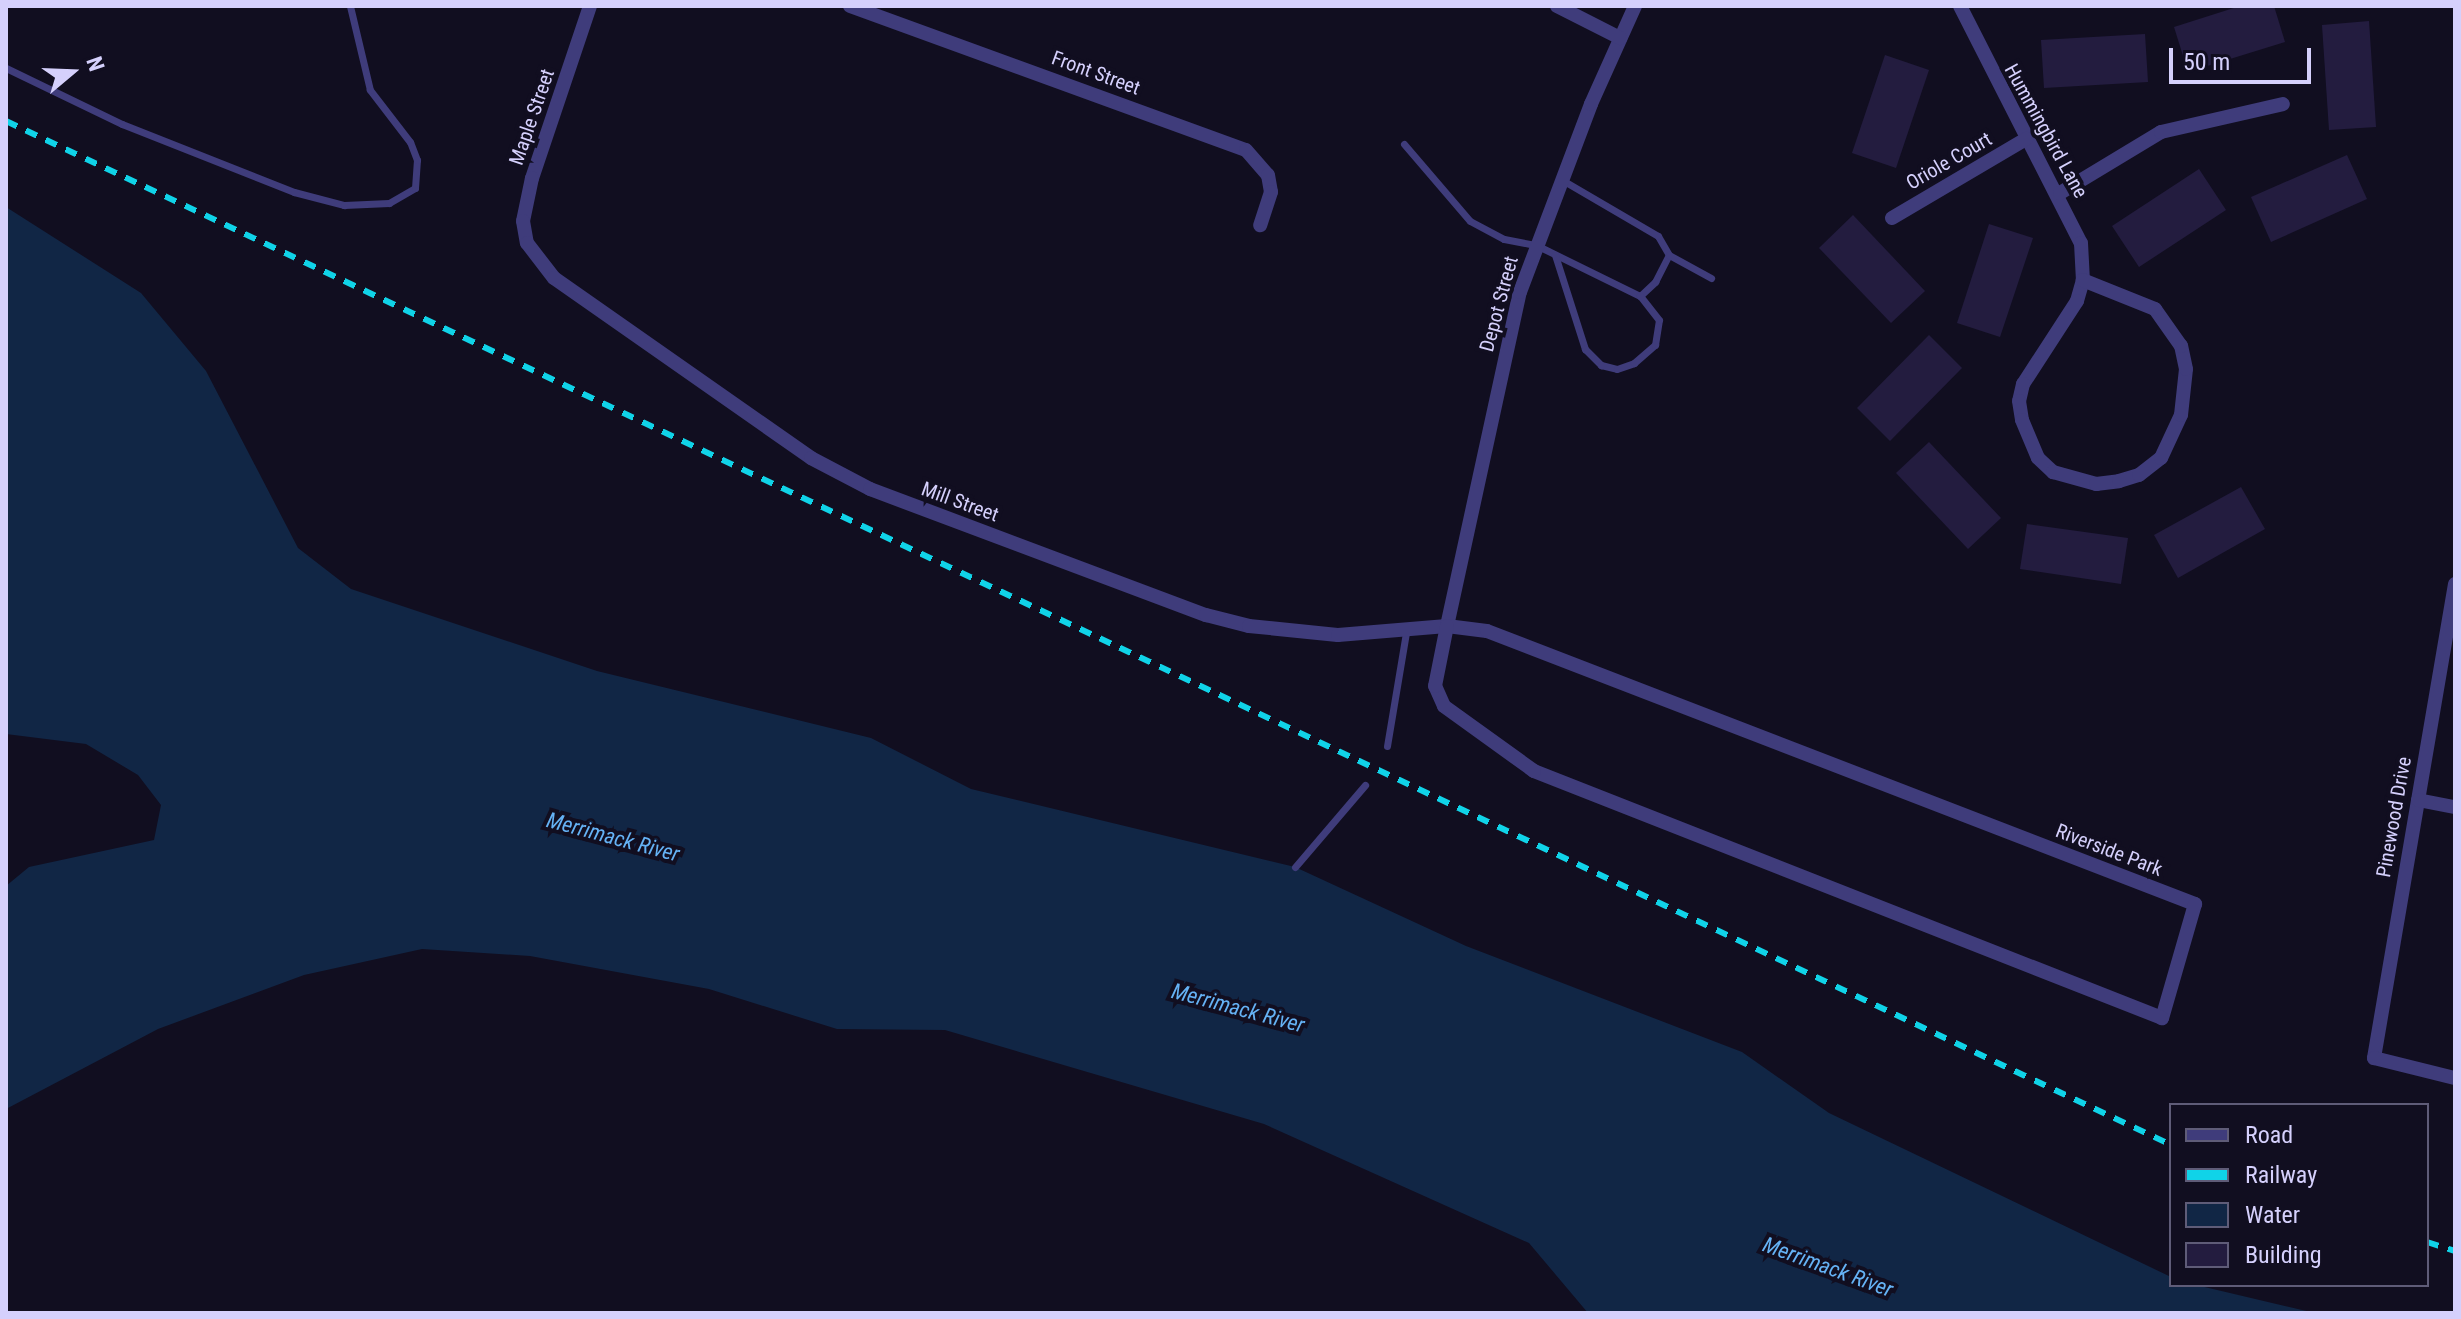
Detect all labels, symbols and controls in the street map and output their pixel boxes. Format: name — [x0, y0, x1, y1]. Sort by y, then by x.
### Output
north arrow — [32, 32, 112, 112]
scale bar — [2173, 32, 2315, 82]
street label: Front Street — [1048, 46, 1144, 100]
text: 50 m — [2183, 48, 2230, 76]
text: N — [81, 54, 109, 74]
street label: Hummingbird Lane — [1999, 60, 2093, 202]
street label: Maple Street — [504, 66, 560, 168]
street label: Oriole Court — [1902, 127, 1996, 195]
street label: Depot Street — [1475, 254, 1523, 354]
street label: Mill Street — [918, 477, 1002, 527]
street label: Pinewood Drive — [2372, 755, 2416, 879]
water label: Merrimack River — [544, 807, 682, 867]
street label: Riverside Park — [2052, 819, 2166, 881]
water label: Merrimack River — [1169, 978, 1307, 1038]
legend — [2169, 1103, 2429, 1287]
text: Road — [2245, 1121, 2293, 1149]
text: Railway — [2245, 1161, 2317, 1189]
text: Water — [2245, 1201, 2300, 1229]
water label: Merrimack River — [1759, 1231, 1897, 1303]
text: Building — [2245, 1241, 2322, 1269]

